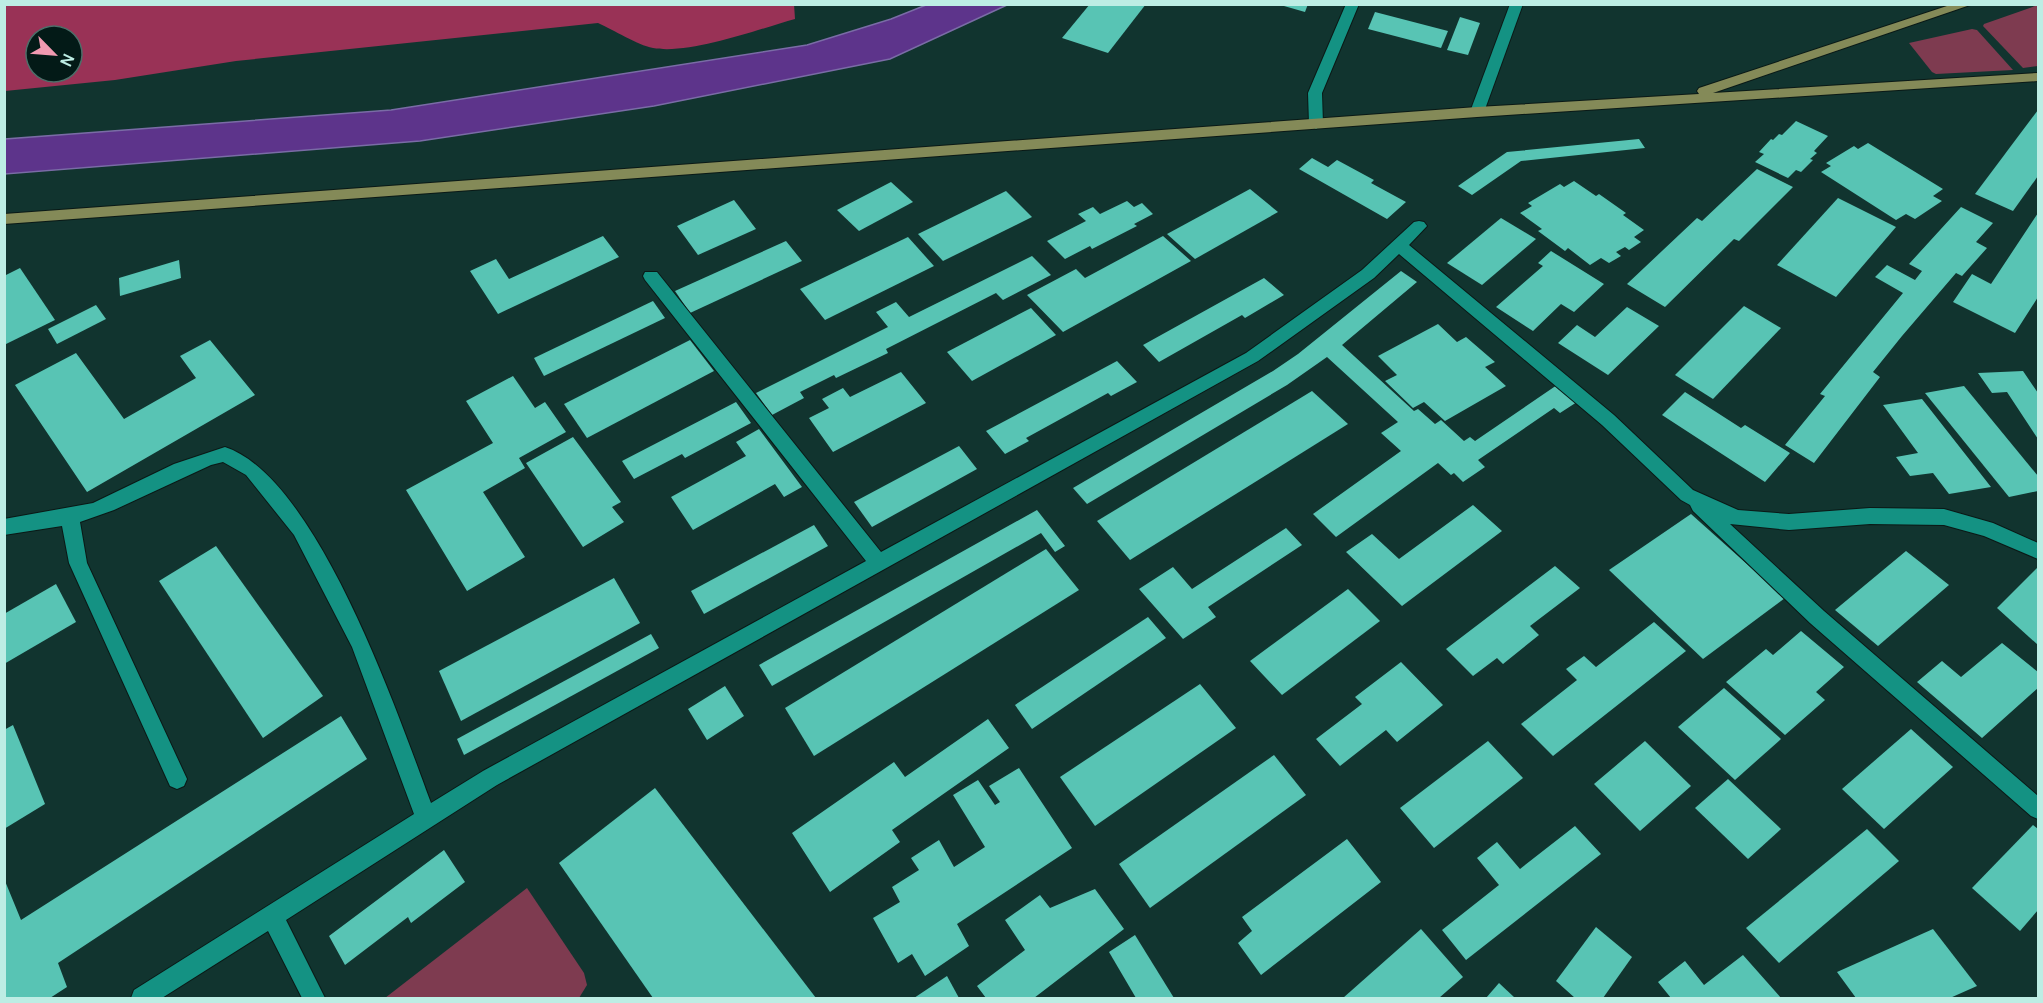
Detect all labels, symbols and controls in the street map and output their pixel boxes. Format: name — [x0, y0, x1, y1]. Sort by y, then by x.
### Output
north arrow — [24, 24, 84, 84]
text: N — [55, 50, 80, 70]

